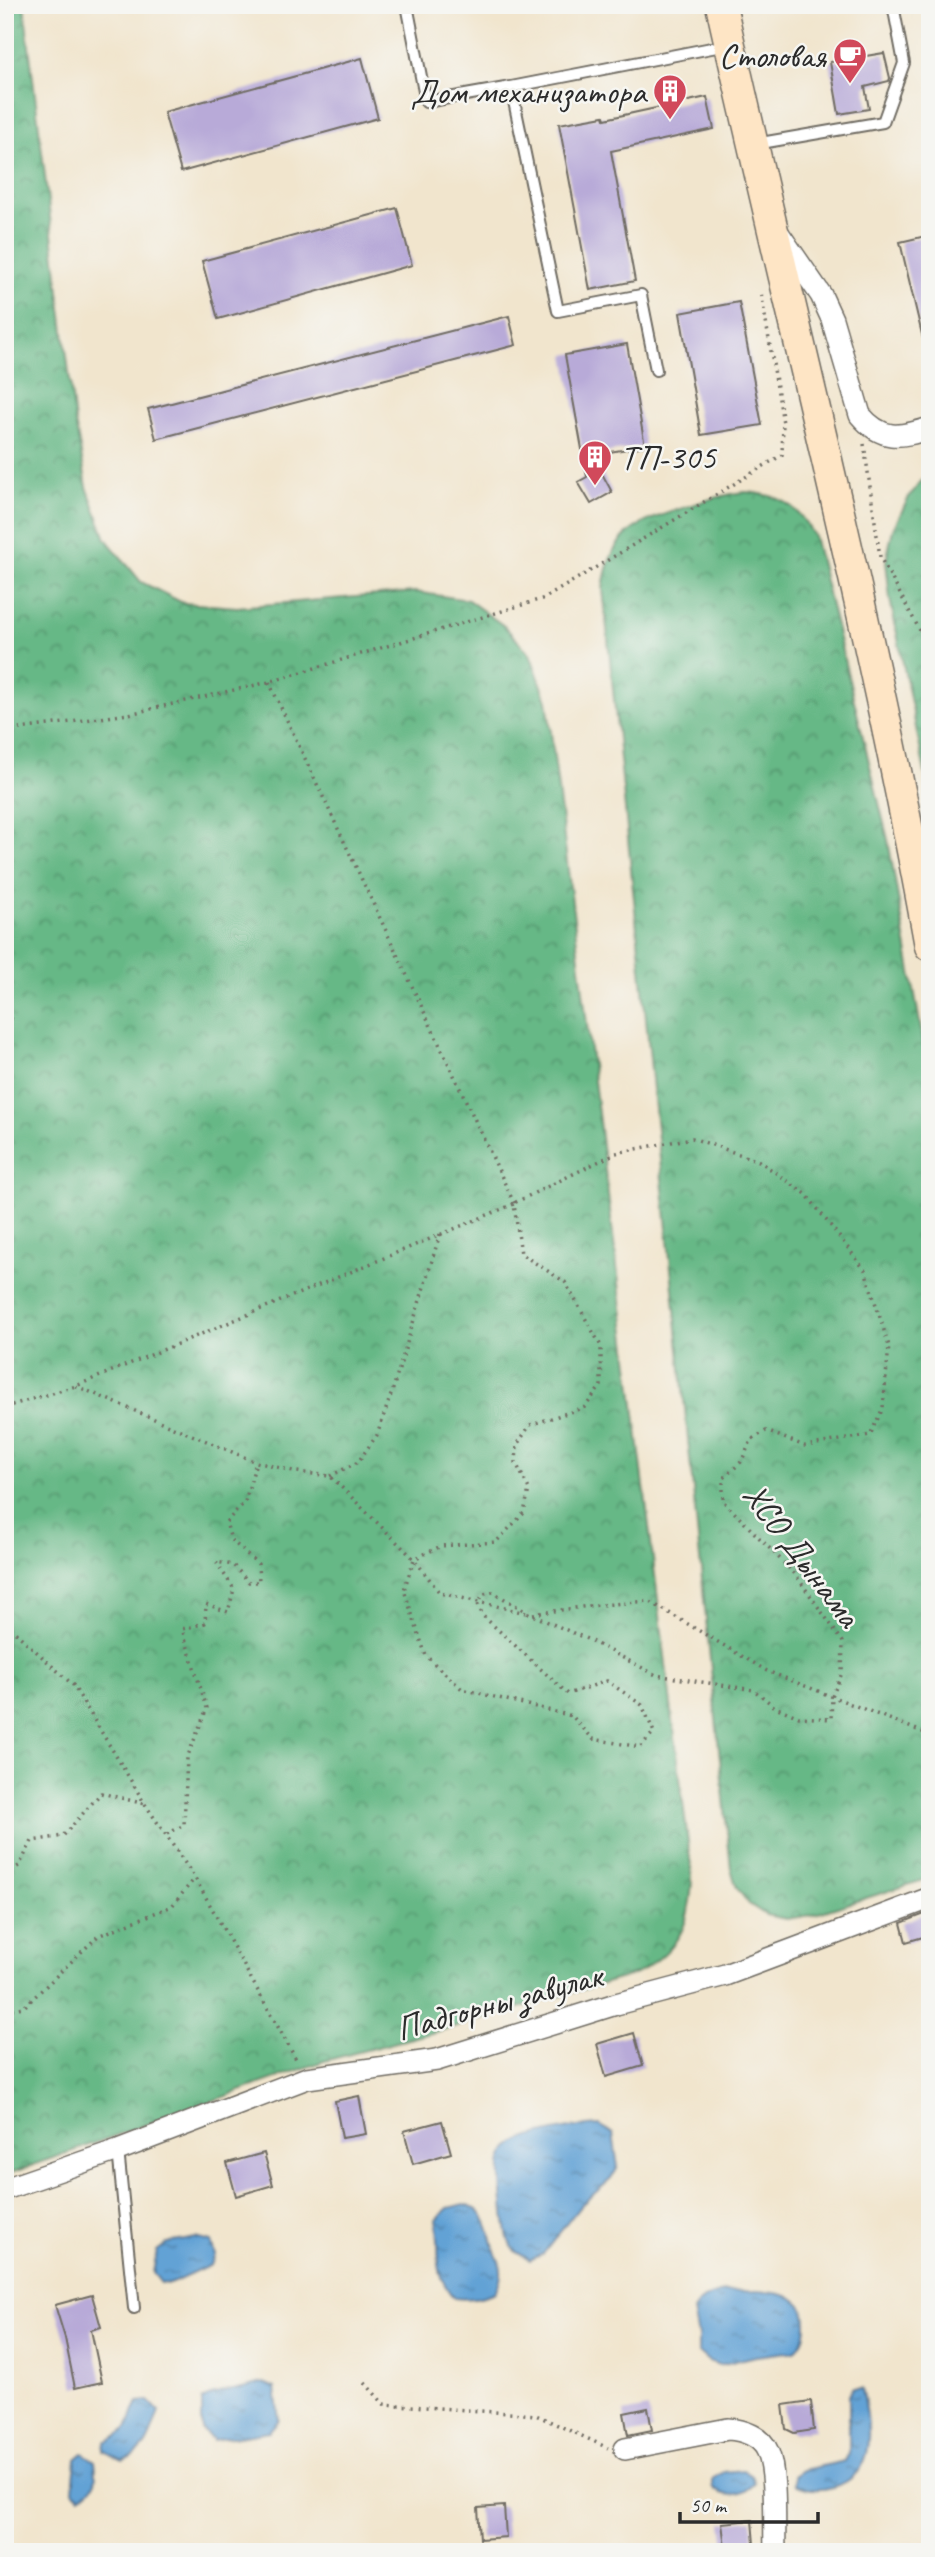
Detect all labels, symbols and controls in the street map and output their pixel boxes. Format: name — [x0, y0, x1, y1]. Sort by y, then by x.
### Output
place label: Столовая — [719, 33, 827, 78]
cafe icon: Столовая — [831, 36, 869, 85]
place label: Дом механизатора — [411, 69, 649, 114]
building icon: Дом механизатора — [651, 72, 689, 121]
place label: ТП-305 — [620, 435, 718, 480]
building icon: ТП-305 — [576, 438, 614, 487]
street label: XCO Дынама — [733, 1474, 872, 1638]
street label: Падгорны завулак — [391, 1952, 610, 2051]
scale bar — [680, 2480, 818, 2524]
text: 50 m — [690, 2492, 728, 2518]

